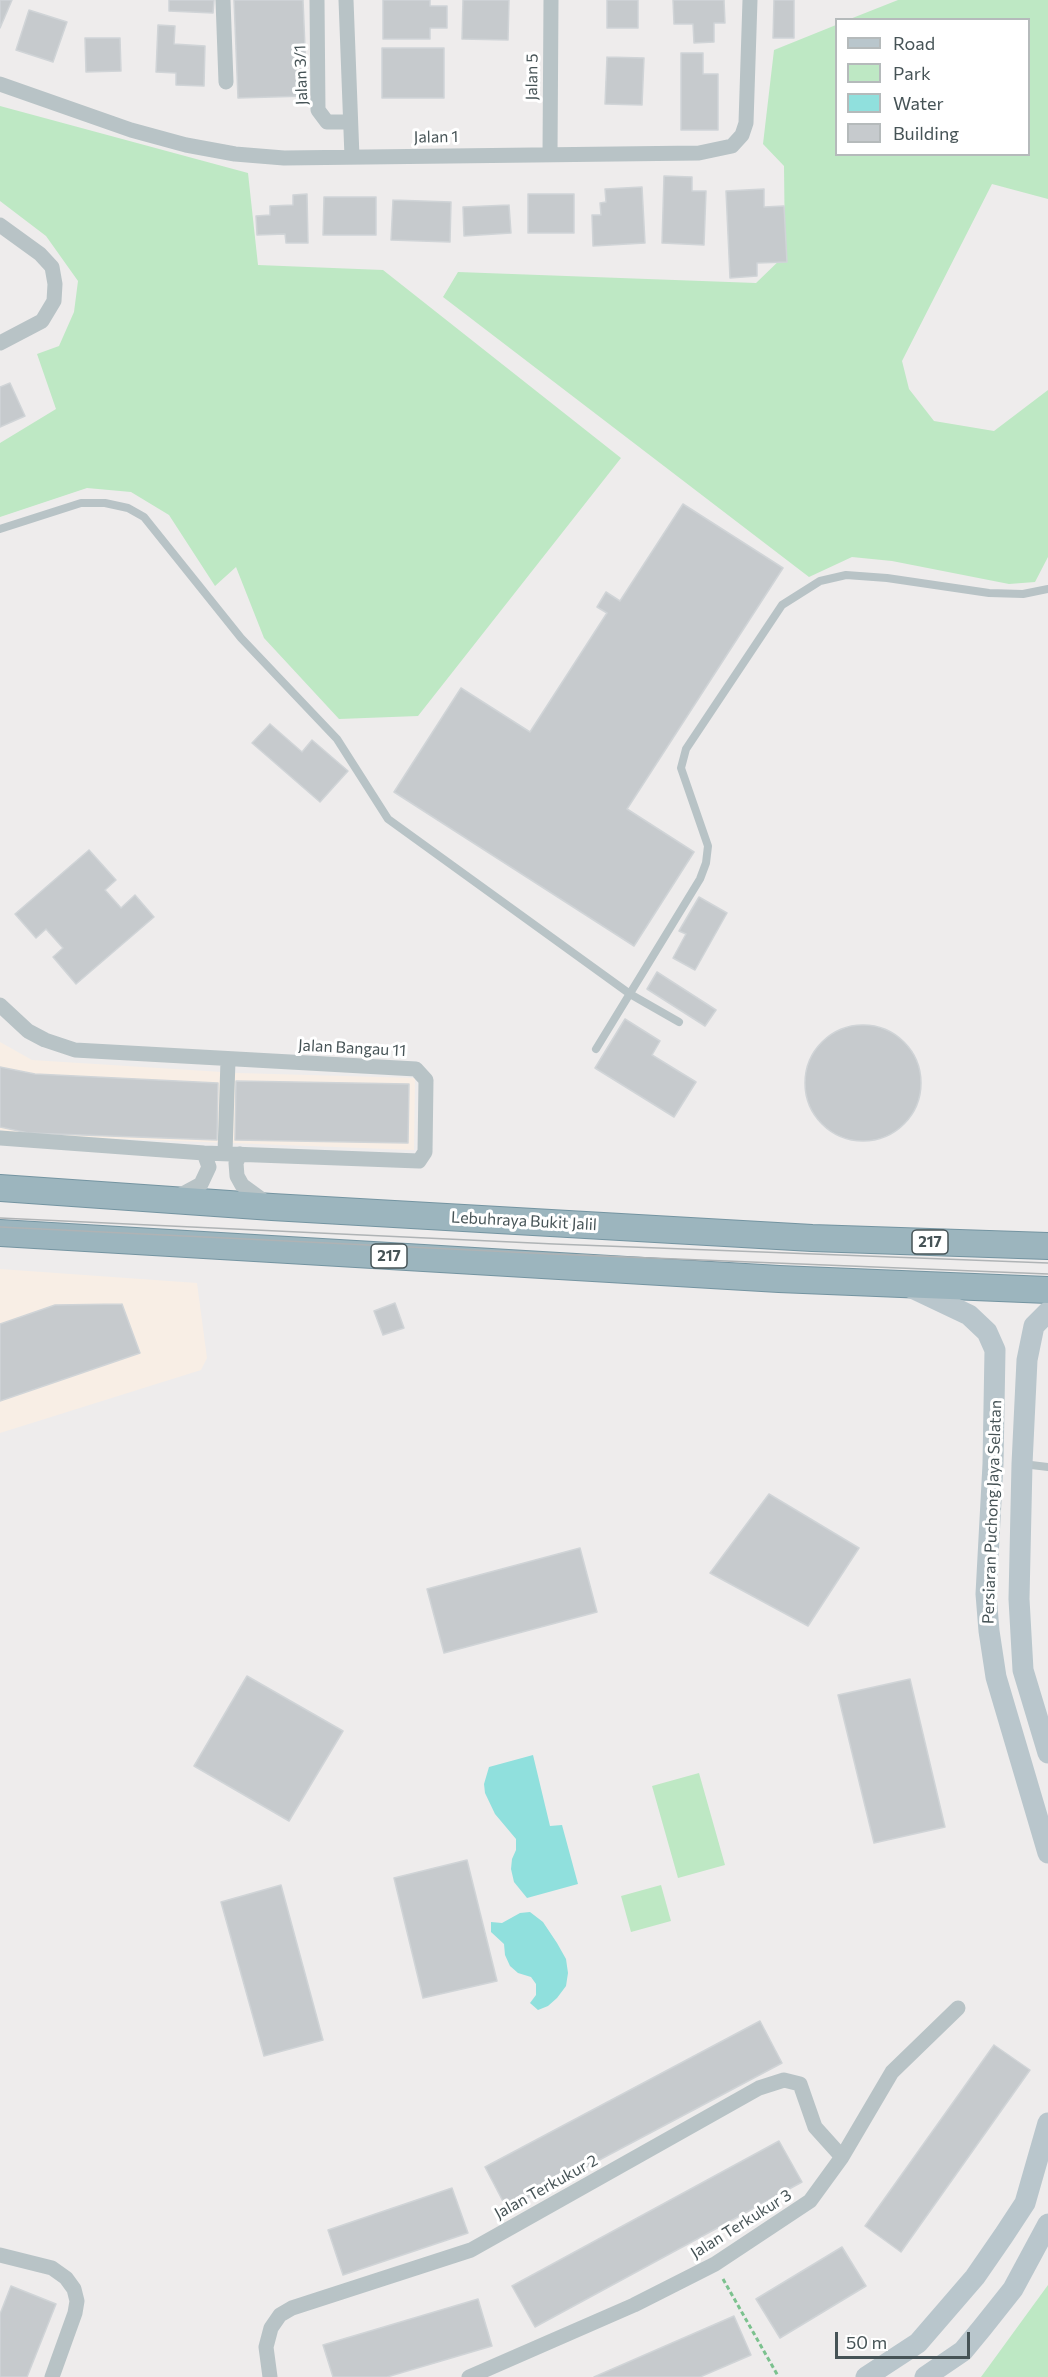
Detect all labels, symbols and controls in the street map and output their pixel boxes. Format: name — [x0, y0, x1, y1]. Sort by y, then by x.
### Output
legend — [835, 18, 1030, 156]
text: Road — [893, 32, 935, 54]
street label: Jalan 3/1 — [290, 44, 312, 106]
street label: Jalan 5 — [522, 53, 542, 101]
text: Park — [893, 62, 931, 84]
text: Water — [893, 92, 944, 114]
text: Building — [893, 122, 959, 144]
street label: Jalan 1 — [414, 127, 458, 147]
street label: Jalan Bangau 11 — [297, 1036, 407, 1060]
street label: Lebuhraya Bukit Jalil — [451, 1208, 597, 1234]
road number: 217 — [912, 1230, 948, 1254]
road number: 217 — [371, 1244, 407, 1268]
street label: Persiaran Puchong Jaya Selatan — [978, 1400, 1006, 1624]
street label: Jalan Terkukur 2 — [491, 2151, 601, 2223]
street label: Jalan Terkukur 3 — [687, 2185, 795, 2263]
scale bar — [838, 2320, 973, 2358]
text: 50 m — [846, 2331, 887, 2353]

